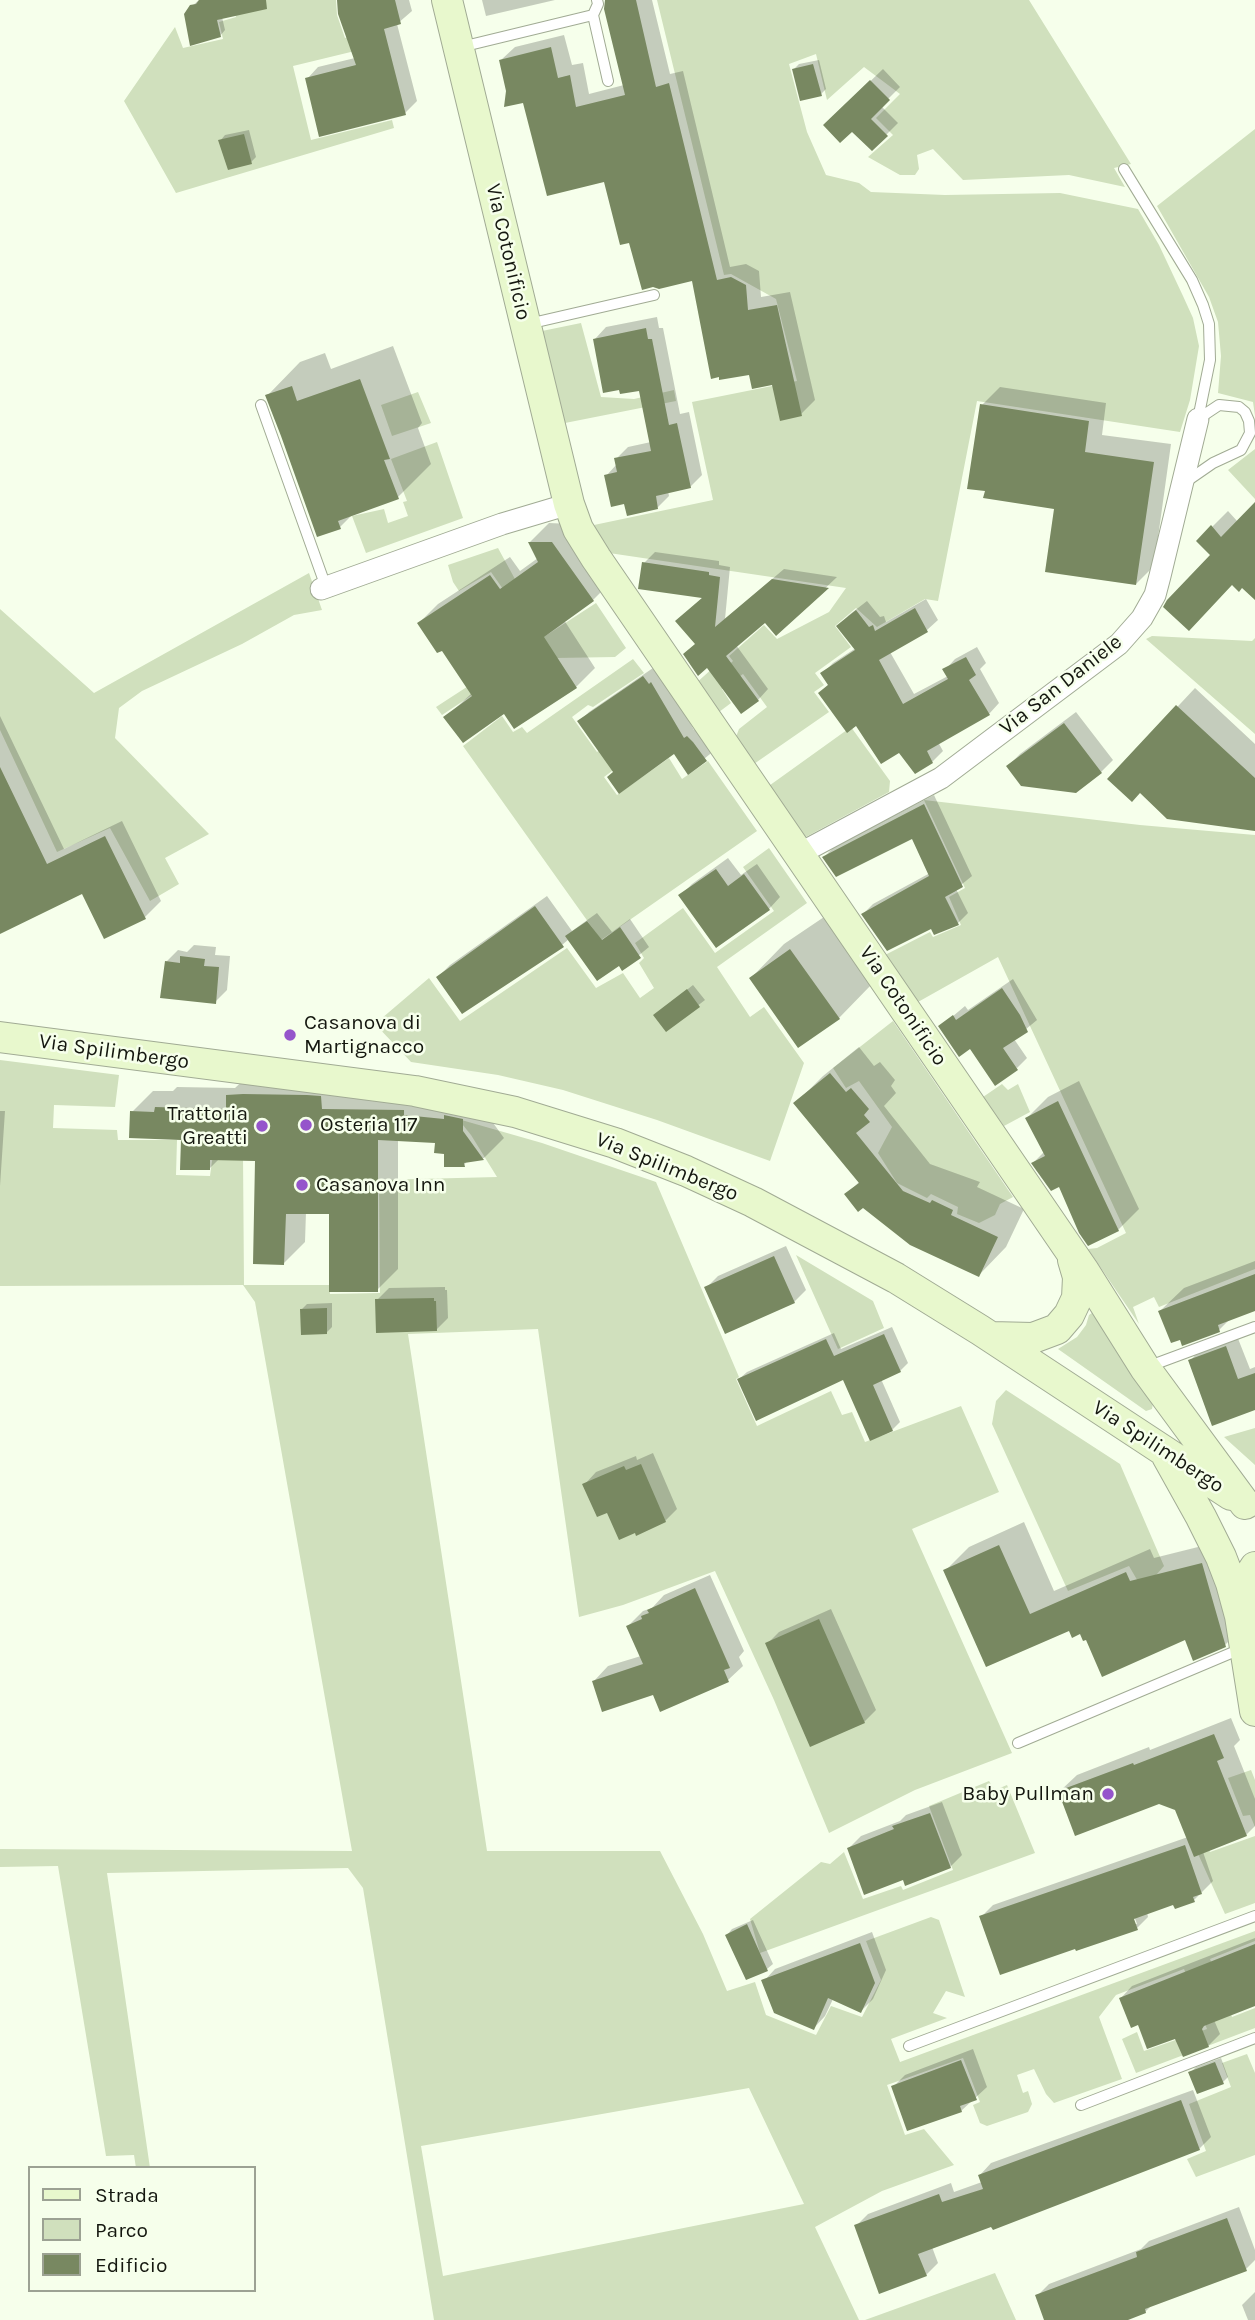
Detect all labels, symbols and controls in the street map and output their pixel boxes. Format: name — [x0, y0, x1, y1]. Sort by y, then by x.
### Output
street label: Via Cotonificio — [480, 181, 536, 323]
street label: Via San Daniele — [995, 629, 1127, 741]
street label: Via Cotonificio — [854, 941, 952, 1071]
place label: Casanova di Martignacco — [304, 1010, 424, 1060]
marker: Casanova di Martignacco — [282, 1027, 298, 1043]
street label: Via Spilimbergo — [37, 1029, 191, 1075]
place label: Trattoria Greatti — [167, 1101, 248, 1151]
place label: Osteria 117 — [320, 1112, 417, 1138]
marker: Osteria 117 — [298, 1117, 314, 1133]
marker: Trattoria Greatti — [254, 1118, 270, 1134]
street label: Via Spilimbergo — [592, 1127, 742, 1207]
place label: Casanova Inn — [316, 1172, 446, 1198]
marker: Casanova Inn — [294, 1177, 310, 1193]
street label: Via Spilimbergo — [1088, 1395, 1228, 1499]
place label: Baby Pullman — [962, 1781, 1094, 1807]
marker: Baby Pullman — [1100, 1786, 1116, 1802]
legend — [28, 2166, 256, 2292]
text: Strada — [95, 2183, 159, 2207]
text: Parco — [95, 2218, 148, 2242]
text: Edificio — [95, 2253, 168, 2277]

